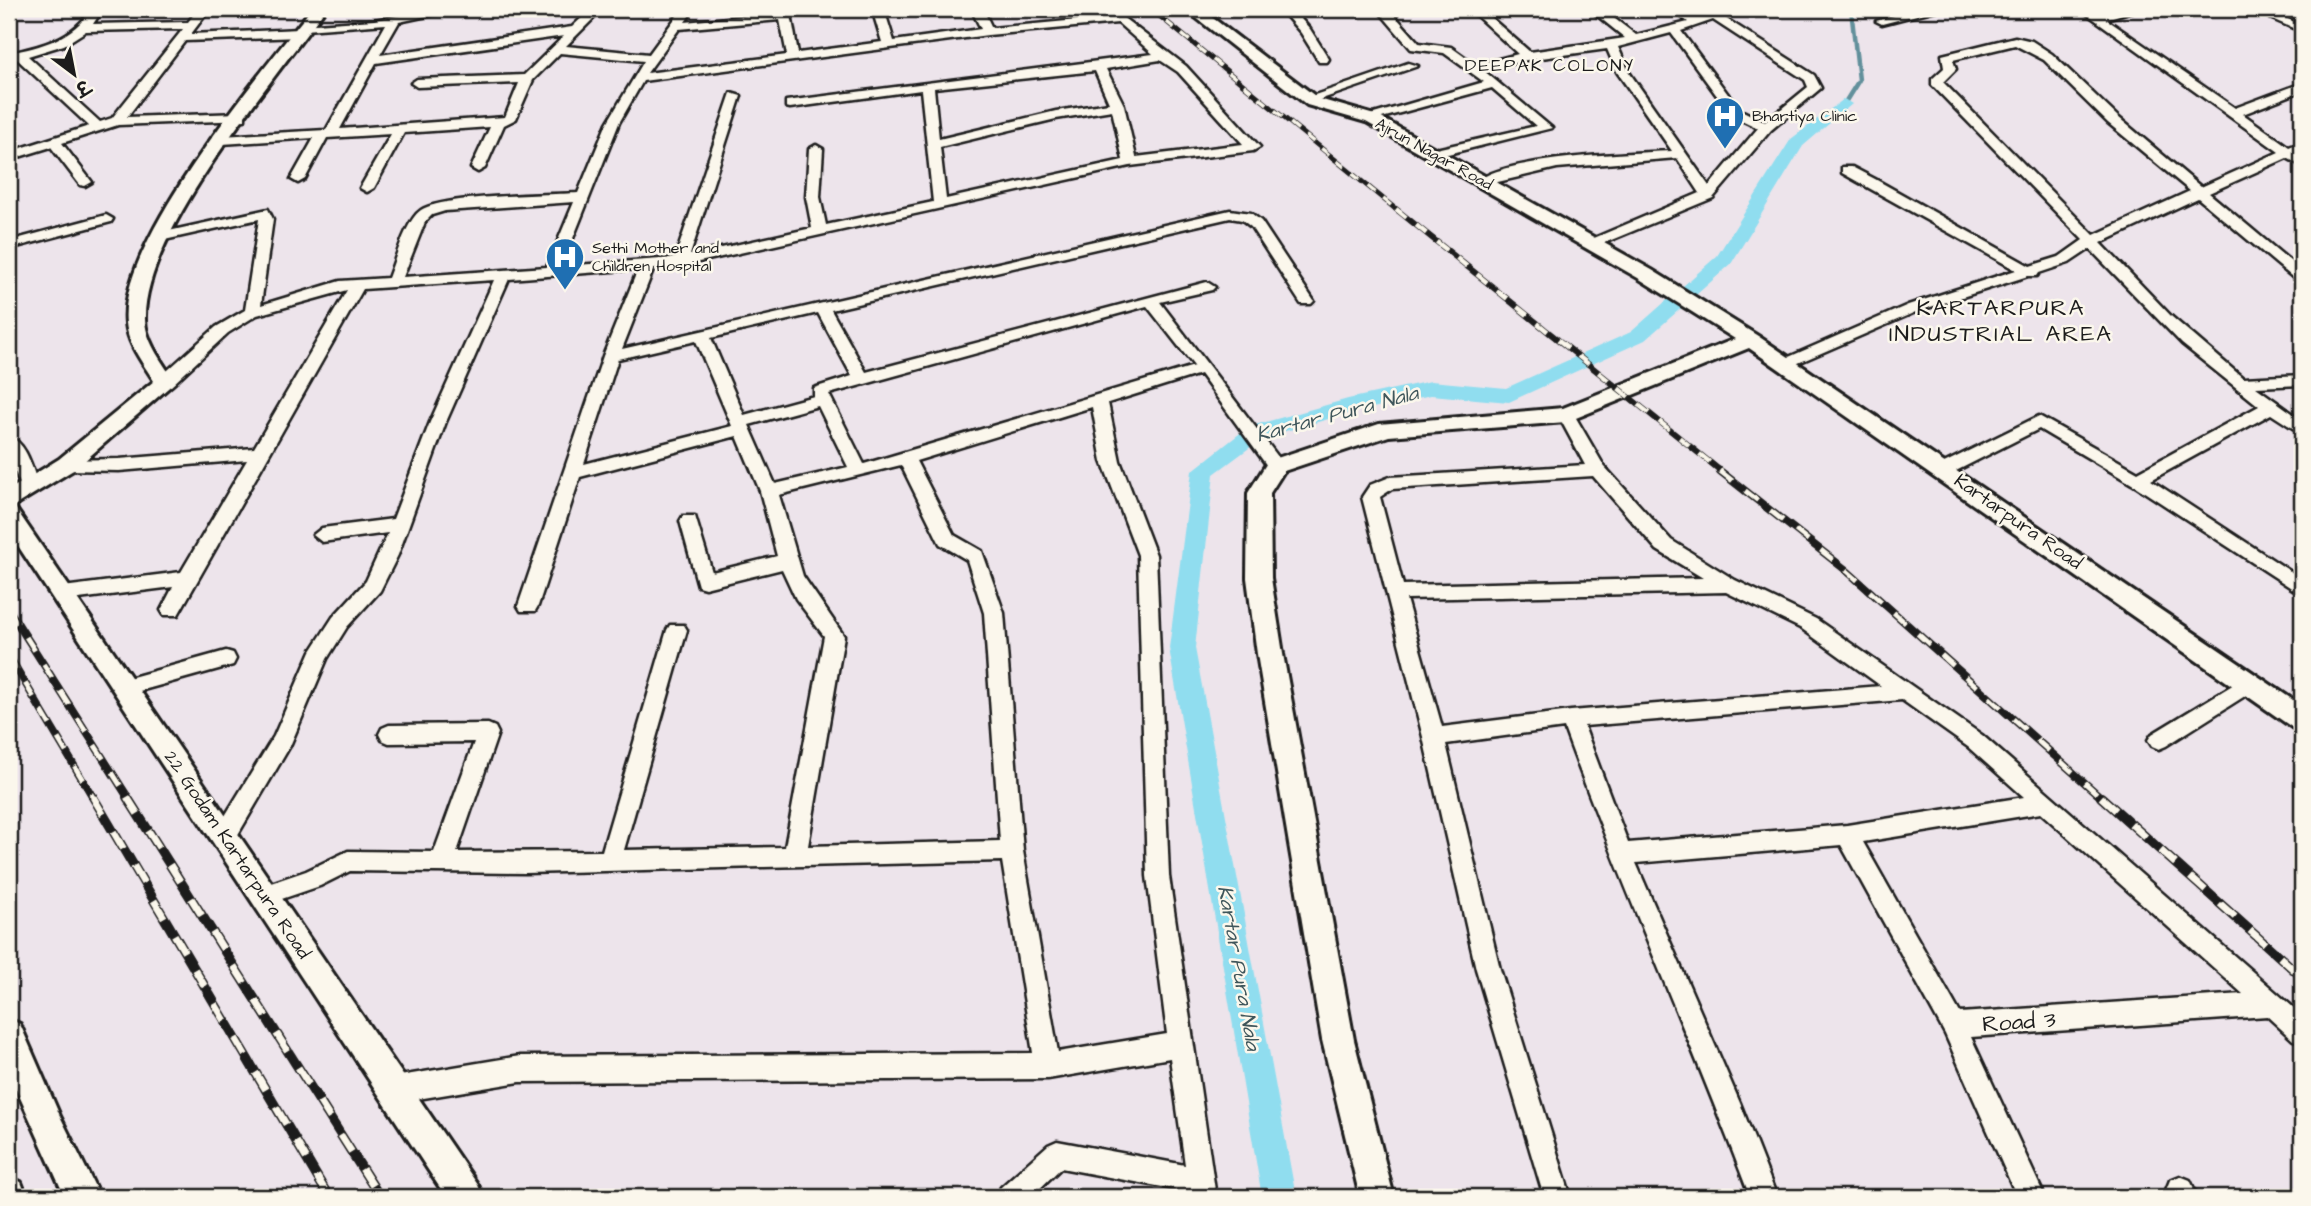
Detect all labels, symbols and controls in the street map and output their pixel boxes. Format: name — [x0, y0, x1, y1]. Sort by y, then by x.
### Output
north arrow — [38, 38, 108, 108]
district label: DEEPAK COLONY — [1465, 53, 1635, 78]
text: उ — [68, 71, 96, 103]
hospital icon: Bhartiya Clinic — [1704, 95, 1746, 150]
place label: Bhartiya Clinic — [1752, 105, 1857, 128]
street label: Ajrun Nagar Road — [1371, 113, 1497, 196]
hospital icon: Sethi Mother and Children Hospital — [544, 236, 586, 291]
place label: Sethi Mother and Children Hospital — [592, 237, 719, 277]
district label: KARTARPURA INDUSTRIAL AREA — [1889, 292, 2113, 350]
water label: Kartar Pura Nala — [1253, 378, 1423, 450]
street label: Kartarpura Road — [1948, 468, 2088, 577]
street label: 22 Godam Kartarpura Road — [157, 745, 317, 965]
water label: Kartar Pura Nala — [1210, 883, 1268, 1054]
street label: Road 3 — [1981, 1003, 2057, 1041]

